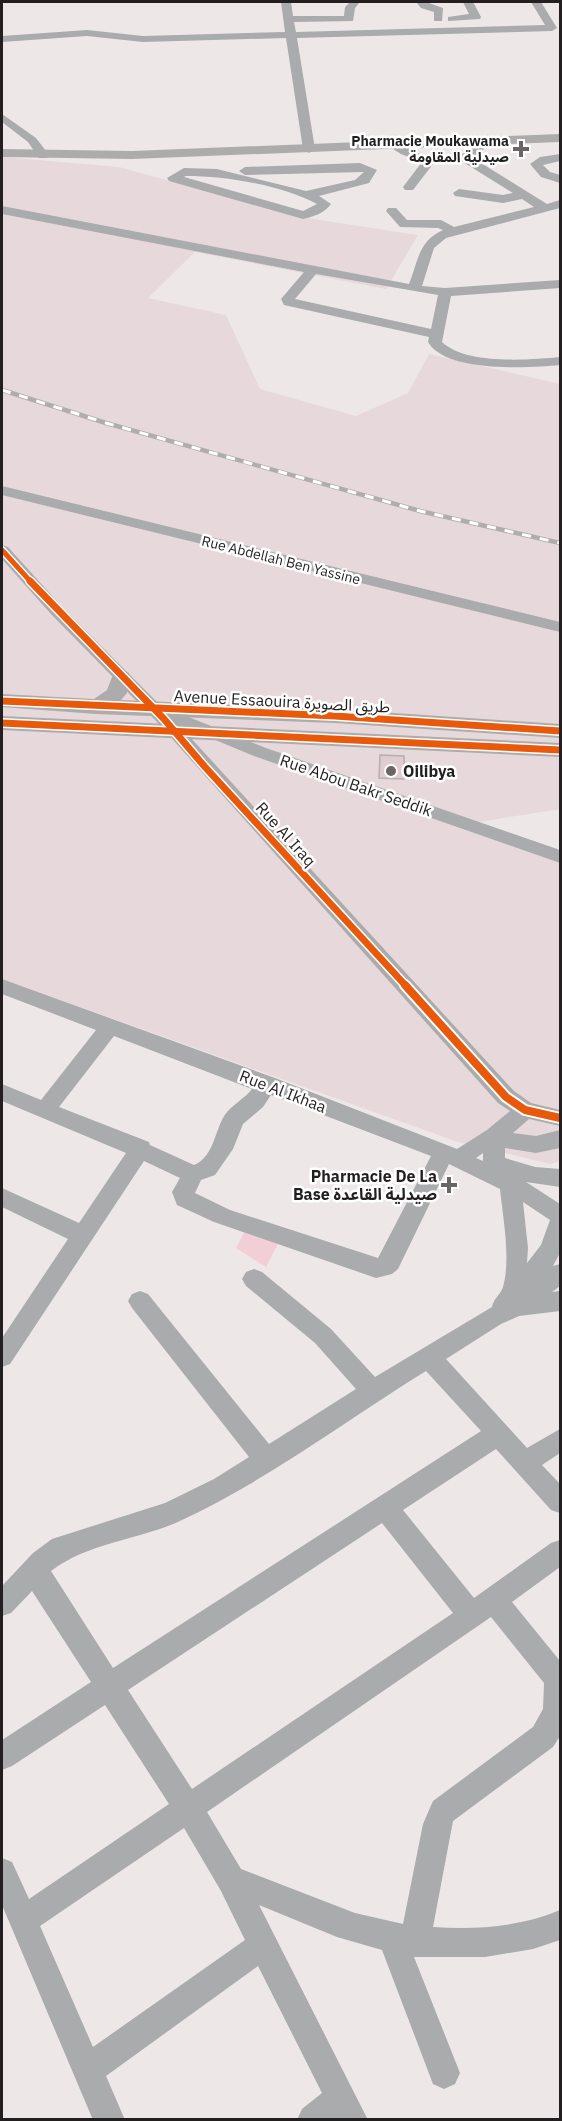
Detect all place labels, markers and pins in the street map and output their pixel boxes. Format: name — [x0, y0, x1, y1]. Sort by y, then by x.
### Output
place label: Pharmacie Moukawama صيدلية المقاومة — [351, 132, 509, 166]
marker: Pharmacie Moukawama صيدلية المقاومة — [514, 142, 528, 156]
place label: Oilibya — [403, 761, 455, 781]
marker: Oilibya — [384, 764, 398, 778]
place label: Pharmacie De La Base صيدلية القاعدة — [293, 1166, 437, 1204]
marker: Pharmacie De La Base صيدلية القاعدة — [442, 1178, 456, 1192]

